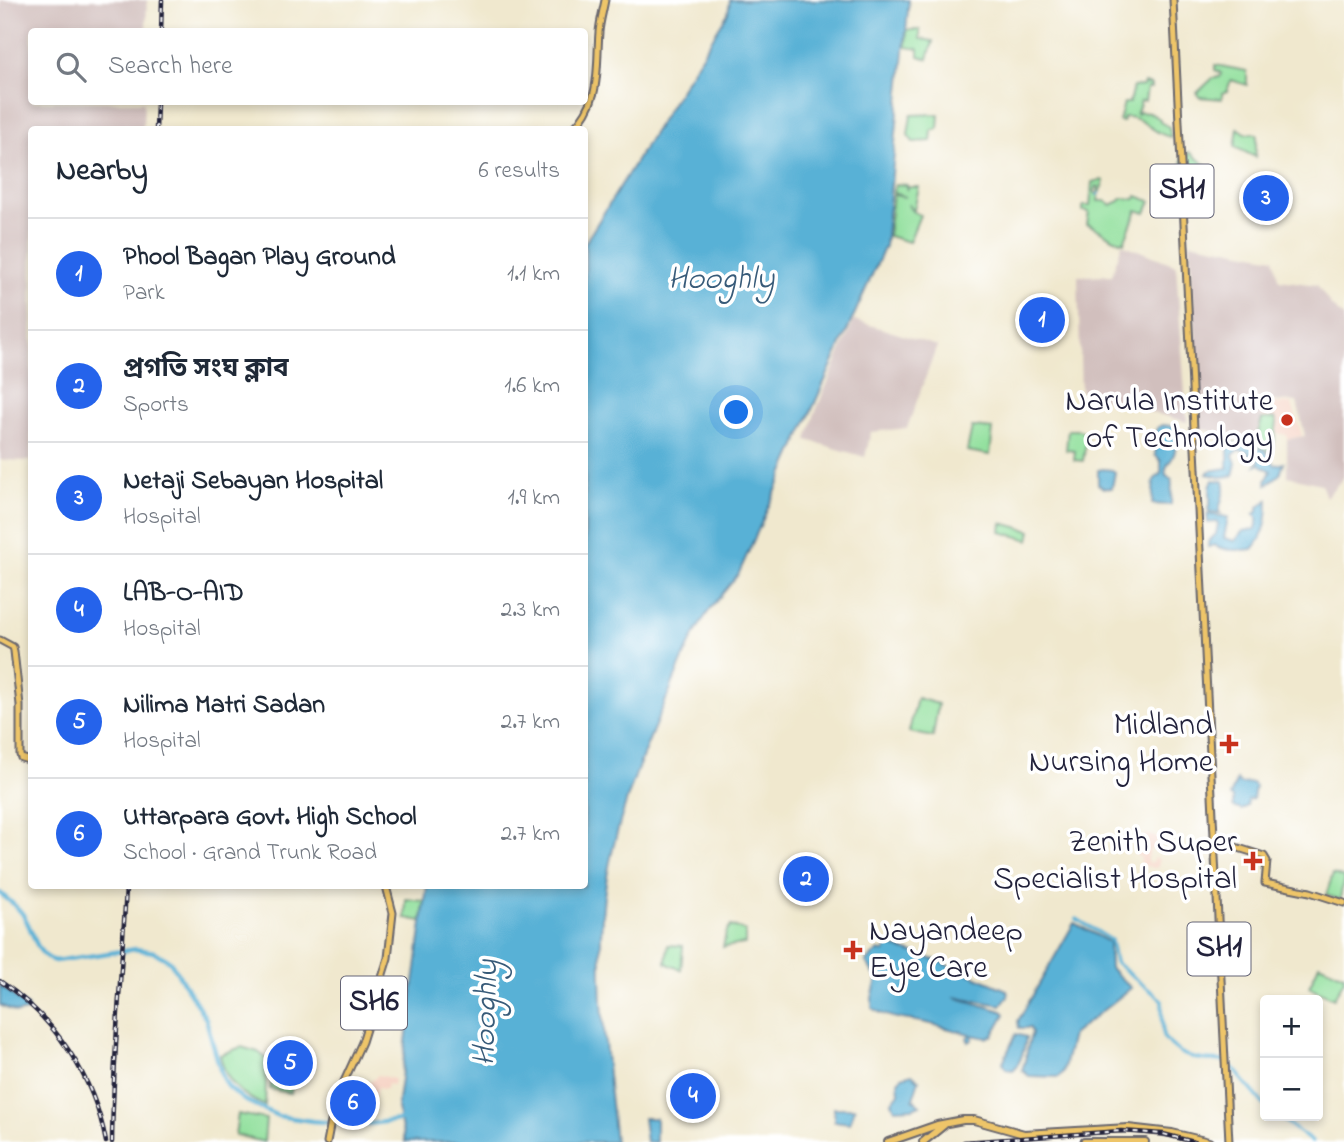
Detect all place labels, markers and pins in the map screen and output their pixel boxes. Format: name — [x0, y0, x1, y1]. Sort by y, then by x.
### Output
pin: 3 — [1243, 172, 1289, 224]
pin: 1 — [1019, 294, 1065, 346]
place label: Narula Institute of Technology — [1065, 379, 1274, 463]
marker: Narula Institute of Technology — [1279, 412, 1295, 428]
place label: Midland Nursing Home — [1029, 703, 1214, 787]
marker: Midland Nursing Home — [1219, 734, 1239, 754]
place label: Zenith Super Specialist Hospital — [993, 820, 1237, 904]
marker: Zenith Super Specialist Hospital — [1243, 851, 1263, 871]
pin: 2 — [783, 853, 829, 905]
place label: Nayandeep Eye Care — [869, 909, 1023, 993]
marker: Nayandeep Eye Care — [843, 940, 863, 960]
pin: 5 — [267, 1037, 313, 1089]
pin: 4 — [670, 1070, 716, 1122]
pin: 6 — [330, 1077, 376, 1129]

